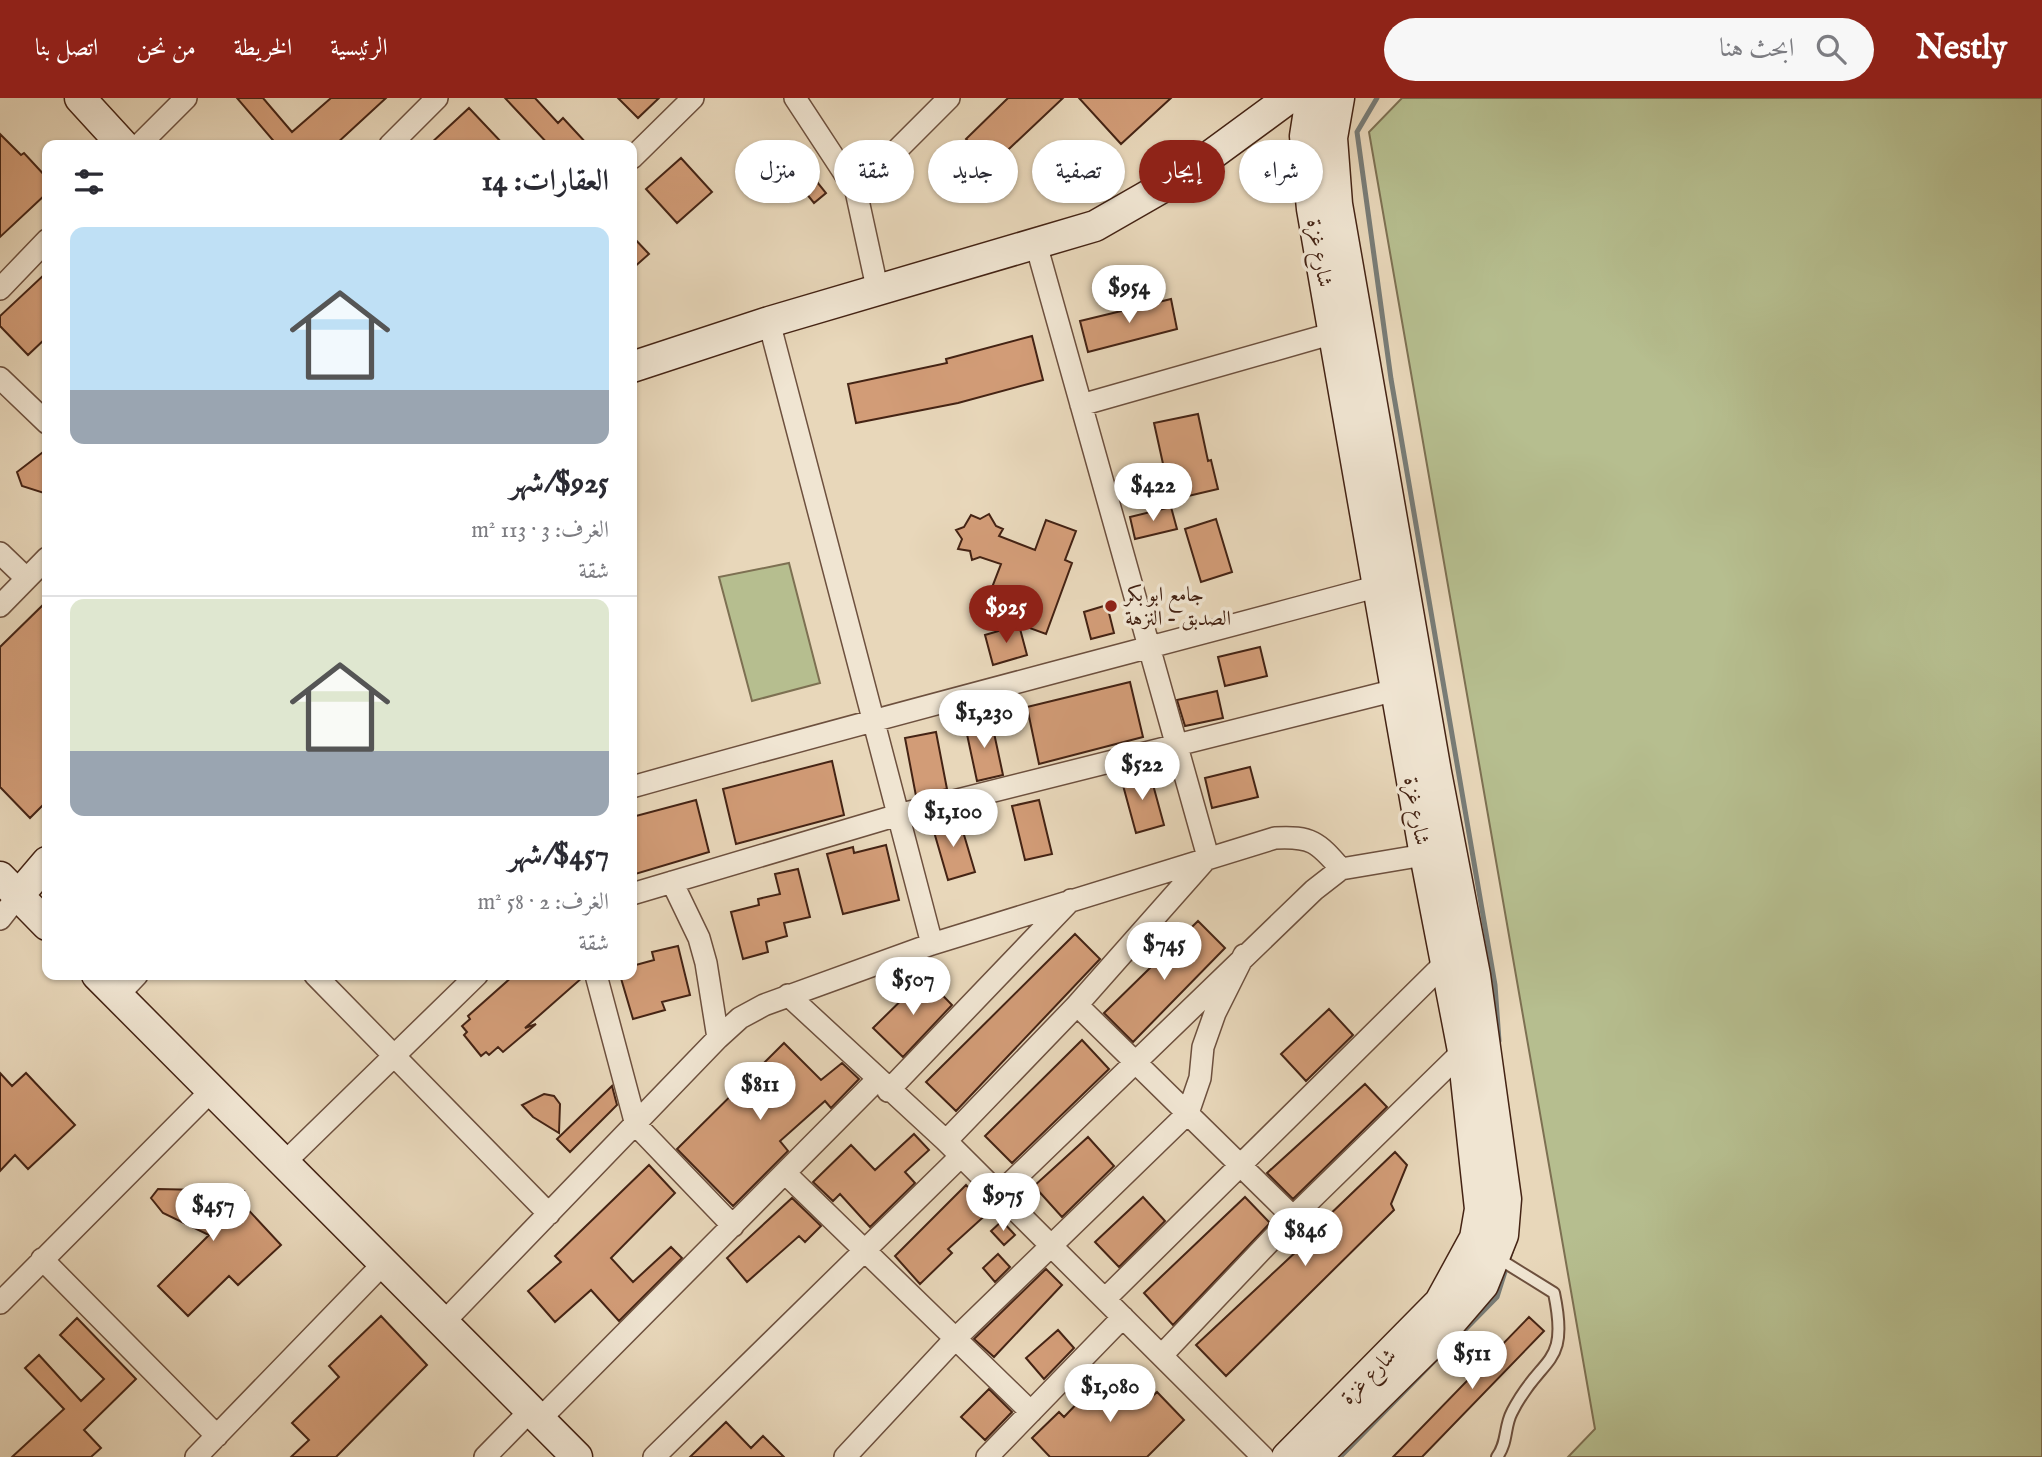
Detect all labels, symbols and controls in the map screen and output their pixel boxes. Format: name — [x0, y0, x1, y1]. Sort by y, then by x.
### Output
search box — [1384, 18, 1874, 81]
text: Nestly — [1916, 28, 2007, 70]
icon: search — [1812, 30, 1850, 68]
text: ابحث هنا — [1719, 32, 1794, 65]
text: اتصل بنا — [35, 33, 98, 64]
text: من نحن — [136, 33, 196, 64]
text: الخريطة — [234, 33, 292, 64]
text: الرئيسية — [330, 33, 388, 64]
chip: منزل — [735, 140, 820, 203]
chip: شقة — [834, 140, 914, 203]
chip: جديد — [928, 140, 1018, 203]
chip: تصفية — [1032, 140, 1125, 203]
chip: إيجار — [1139, 140, 1225, 203]
chip: شراء — [1239, 140, 1323, 203]
icon: filters — [70, 163, 108, 201]
text: العقارات: 14 — [481, 163, 609, 201]
street label: شارع غزة — [1296, 217, 1338, 290]
pin: $954 — [1088, 266, 1170, 325]
icon: home — [277, 272, 403, 398]
text: $954 — [1108, 273, 1150, 302]
pin: $422 — [1112, 464, 1194, 523]
text: $925/شهر — [510, 465, 609, 503]
text: $422 — [1130, 471, 1176, 500]
text: الغرف: 3 · 113 m² — [471, 516, 609, 545]
text: شقة — [579, 557, 609, 586]
place label: جامع ابو بكر الصدبق - النزهة — [1123, 582, 1231, 633]
pin: $925 — [965, 586, 1047, 645]
text: $925 — [985, 593, 1027, 622]
marker: جامع ابو بكر الصدبق - النزهة — [1103, 598, 1119, 614]
icon: home — [277, 644, 403, 770]
pin: $1,230 — [927, 690, 1041, 750]
text: $1,230 — [955, 698, 1013, 727]
pin: $522 — [1101, 742, 1183, 802]
text: $522 — [1121, 750, 1163, 779]
street label: شارع غزة — [1393, 775, 1435, 848]
pin: $1,100 — [896, 790, 1010, 849]
text: $1,100 — [924, 797, 982, 826]
text: $457/شهر — [508, 837, 609, 875]
text: الغرف: 2 · 58 m² — [477, 888, 609, 917]
pin: $745 — [1123, 922, 1205, 982]
text: شقة — [579, 929, 609, 958]
text: $745 — [1143, 930, 1185, 959]
pin: $507 — [872, 958, 954, 1017]
text: $507 — [891, 965, 935, 994]
pin: $811 — [719, 1062, 801, 1122]
text: $811 — [741, 1070, 779, 1099]
pin: $975 — [962, 1174, 1044, 1233]
text: $975 — [982, 1181, 1024, 1210]
pin: $457 — [172, 1184, 254, 1243]
text: $457 — [191, 1191, 235, 1220]
pin: $846 — [1264, 1208, 1346, 1268]
text: $846 — [1284, 1216, 1326, 1245]
pin: $511 — [1431, 1332, 1513, 1391]
text: $511 — [1453, 1339, 1491, 1368]
street label: شارع غزة — [1335, 1343, 1405, 1413]
pin: $1,080 — [1053, 1364, 1167, 1424]
text: $1,080 — [1080, 1372, 1140, 1401]

